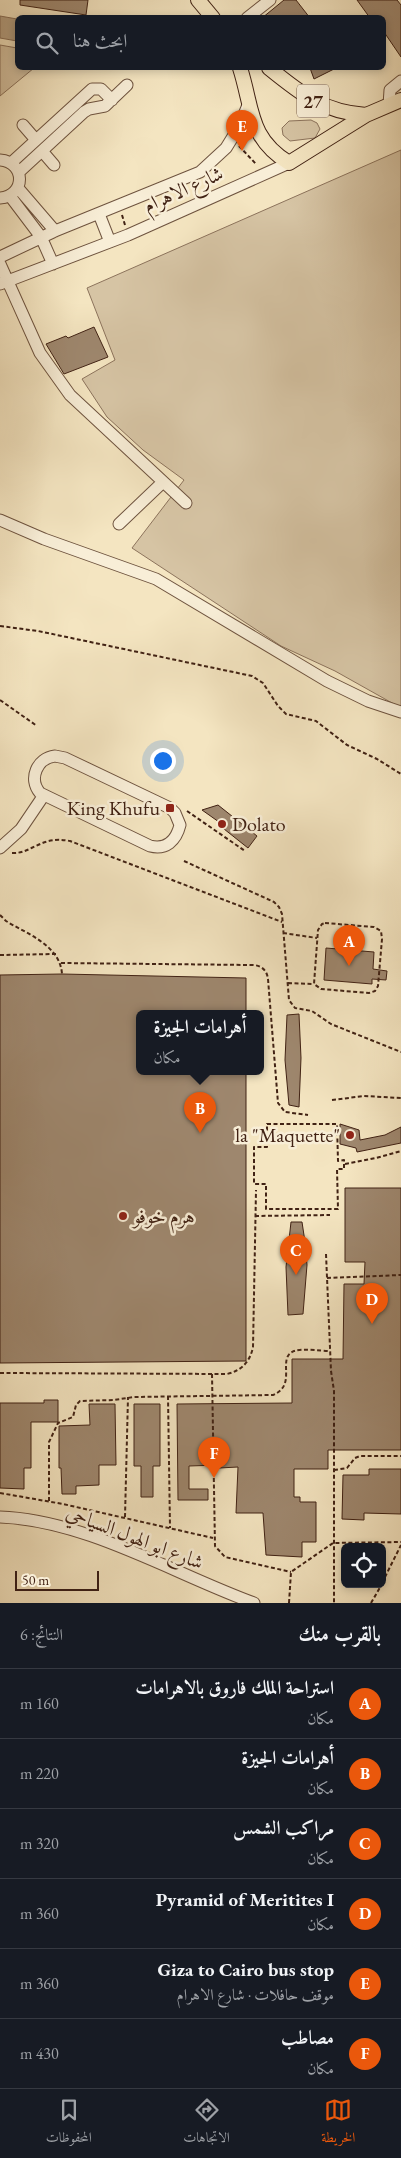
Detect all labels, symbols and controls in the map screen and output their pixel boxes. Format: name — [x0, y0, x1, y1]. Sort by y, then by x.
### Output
search box — [15, 15, 386, 70]
text: ابحث هنا — [73, 28, 127, 53]
icon: search — [33, 29, 61, 57]
road number: 27 — [297, 84, 329, 118]
pin: E — [226, 110, 258, 151]
street label: شارع الاهرام — [139, 160, 229, 223]
your location — [150, 748, 176, 774]
place label: King Khufu — [67, 795, 160, 821]
marker: King Khufu — [164, 802, 176, 814]
place label: Dolato — [232, 811, 286, 837]
marker: Dolato — [216, 818, 228, 830]
pin: A — [333, 925, 365, 966]
popup — [136, 1010, 264, 1075]
text: أهرامات الجيزة — [154, 1014, 246, 1039]
text: مكان — [154, 1047, 180, 1068]
pin: B — [184, 1092, 216, 1133]
place label: la "Maquette" — [235, 1122, 340, 1148]
marker: la "Maquette" — [344, 1129, 356, 1141]
place label: هرم خوفو — [131, 1203, 195, 1234]
marker: هرم خوفو — [117, 1210, 129, 1222]
pin: C — [280, 1234, 312, 1275]
pin: D — [356, 1283, 388, 1324]
pin: F — [198, 1437, 230, 1478]
street label: شارع ابو الهول السياحي — [61, 1499, 207, 1580]
map controls — [341, 1543, 386, 1588]
button: locate — [341, 1543, 386, 1588]
scale bar — [15, 1568, 99, 1591]
text: 50 m — [22, 1571, 49, 1589]
text: بالقرب منك — [298, 1620, 381, 1647]
text: النتائج: 6 — [20, 1624, 63, 1645]
text: استراحة الملك فاروق بالاهرامات — [135, 1675, 334, 1700]
text: 160 m — [20, 1693, 59, 1714]
text: A — [359, 1693, 371, 1714]
text: مكان — [307, 1708, 334, 1729]
text: أهرامات الجيزة — [241, 1745, 334, 1770]
text: 220 m — [20, 1763, 59, 1784]
text: B — [360, 1763, 370, 1784]
text: مكان — [307, 1778, 334, 1799]
text: مراكب الشمس — [233, 1815, 334, 1840]
text: 320 m — [20, 1833, 59, 1854]
text: C — [359, 1833, 371, 1854]
text: مكان — [307, 1848, 334, 1869]
text: Pyramid of Meritites I — [156, 1887, 334, 1912]
text: 360 m — [20, 1903, 59, 1924]
text: D — [359, 1903, 371, 1924]
text: مكان — [307, 1914, 334, 1935]
text: Giza to Cairo bus stop — [157, 1957, 334, 1982]
text: 360 m — [20, 1973, 59, 1994]
text: E — [360, 1973, 370, 1994]
text: موقف حافلات · شارع الاهرام — [177, 1984, 334, 2005]
text: مصاطب — [281, 2025, 334, 2050]
text: 430 m — [20, 2043, 59, 2064]
text: F — [361, 2043, 369, 2064]
text: مكان — [307, 2058, 334, 2079]
tab: المحفوظات — [46, 2096, 92, 2151]
tab: الاتجاهات — [183, 2096, 230, 2151]
tab: الخريطة — [321, 2096, 355, 2151]

